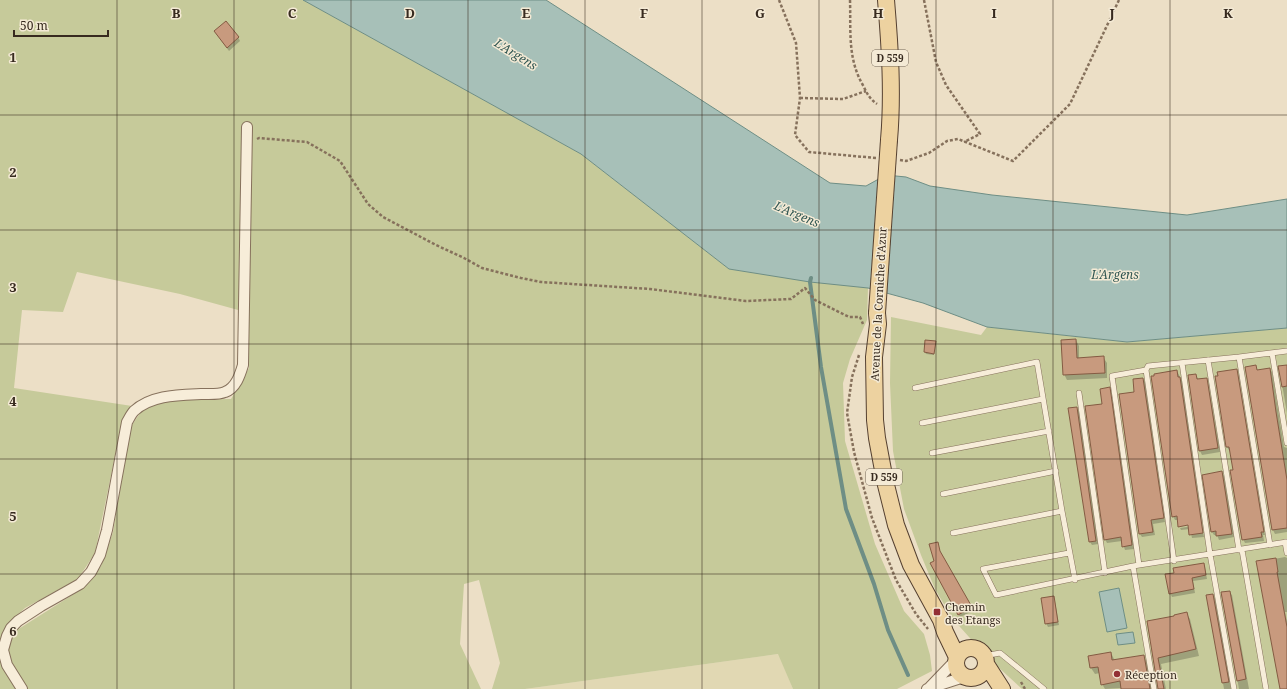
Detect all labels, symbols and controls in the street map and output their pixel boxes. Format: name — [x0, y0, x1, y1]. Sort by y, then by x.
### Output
text: B — [172, 4, 181, 22]
text: C — [288, 4, 297, 22]
text: D — [405, 4, 415, 22]
text: E — [522, 4, 531, 22]
text: F — [640, 4, 648, 22]
text: G — [755, 4, 765, 22]
text: H — [873, 4, 884, 22]
text: I — [991, 4, 997, 22]
text: J — [1108, 4, 1115, 22]
text: K — [1223, 4, 1233, 22]
scale bar — [14, 12, 108, 38]
text: 50 m — [20, 17, 48, 34]
water label: L'Argens — [490, 34, 541, 74]
text: 1 — [9, 48, 17, 66]
road number: D 559 — [872, 50, 908, 66]
text: 2 — [9, 163, 17, 181]
water label: L'Argens — [771, 196, 823, 231]
street label: Avenue de la Corniche d'Azur — [866, 226, 890, 381]
water label: L'Argens — [1090, 266, 1139, 283]
text: 3 — [9, 278, 17, 296]
text: 4 — [9, 392, 17, 410]
road number: D 559 — [866, 469, 902, 485]
text: 5 — [9, 507, 17, 525]
place label: Chemin des Etangs — [945, 599, 1000, 627]
marker: Chemin des Etangs — [932, 607, 942, 617]
text: 6 — [9, 622, 17, 640]
place label: Réception — [1125, 667, 1177, 682]
marker: Réception — [1112, 669, 1122, 679]

